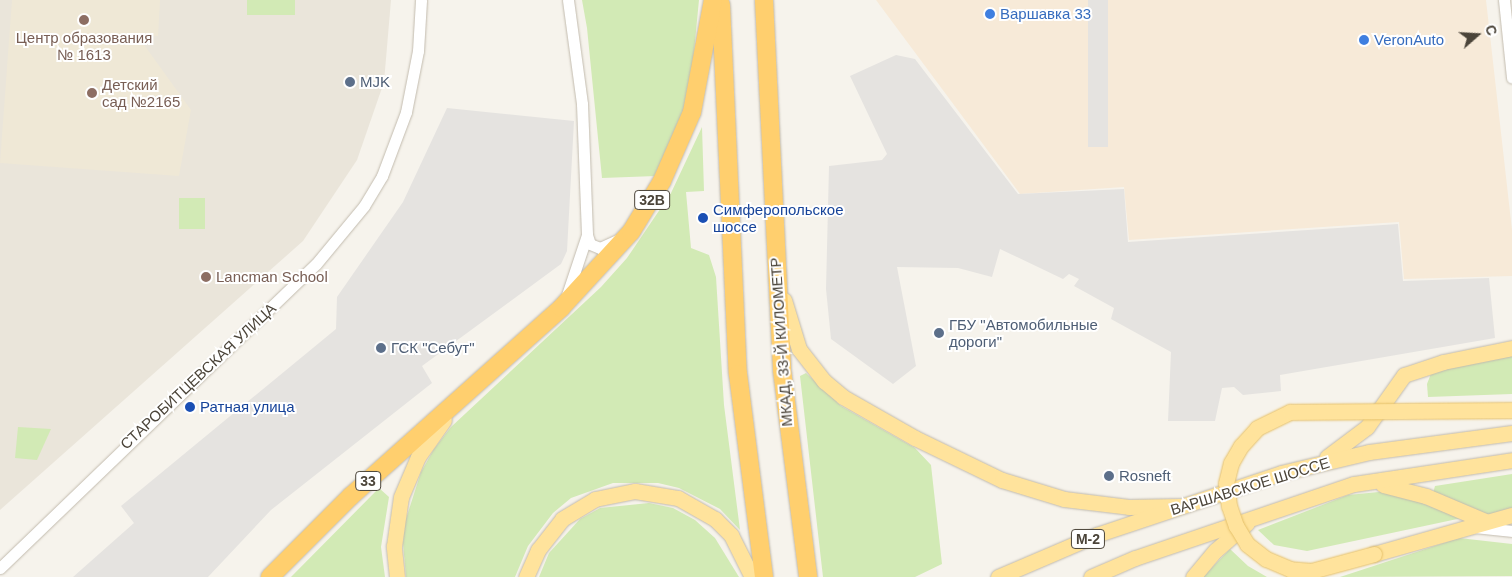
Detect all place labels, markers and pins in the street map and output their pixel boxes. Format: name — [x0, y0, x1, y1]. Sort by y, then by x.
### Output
place label: Варшавка 33 — [1000, 5, 1091, 23]
marker: Варшавка 33 — [984, 8, 996, 20]
marker: Центр образования № 1613 — [78, 14, 90, 26]
place label: Центр образования № 1613 — [16, 28, 152, 63]
place label: VeronAuto — [1374, 31, 1444, 49]
marker: VeronAuto — [1358, 34, 1370, 46]
place label: MJK — [360, 73, 390, 91]
place label: Детский сад №2165 — [102, 75, 180, 110]
marker: MJK — [344, 76, 356, 88]
marker: Детский сад №2165 — [86, 87, 98, 99]
place label: Симферопольское шоссе — [713, 200, 844, 235]
marker: Симферопольское шоссе — [697, 212, 709, 224]
place label: Lancman School — [216, 268, 328, 286]
marker: Lancman School — [200, 271, 212, 283]
place label: ГБУ "Автомобильные дороги" — [949, 315, 1098, 350]
marker: ГБУ "Автомобильные дороги" — [933, 327, 945, 339]
place label: ГСК "Себут" — [391, 339, 474, 357]
marker: ГСК "Себут" — [375, 342, 387, 354]
place label: Ратная улица — [200, 398, 295, 416]
marker: Ратная улица — [184, 401, 196, 413]
place label: Rosneft — [1119, 467, 1171, 485]
marker: Rosneft — [1103, 470, 1115, 482]

